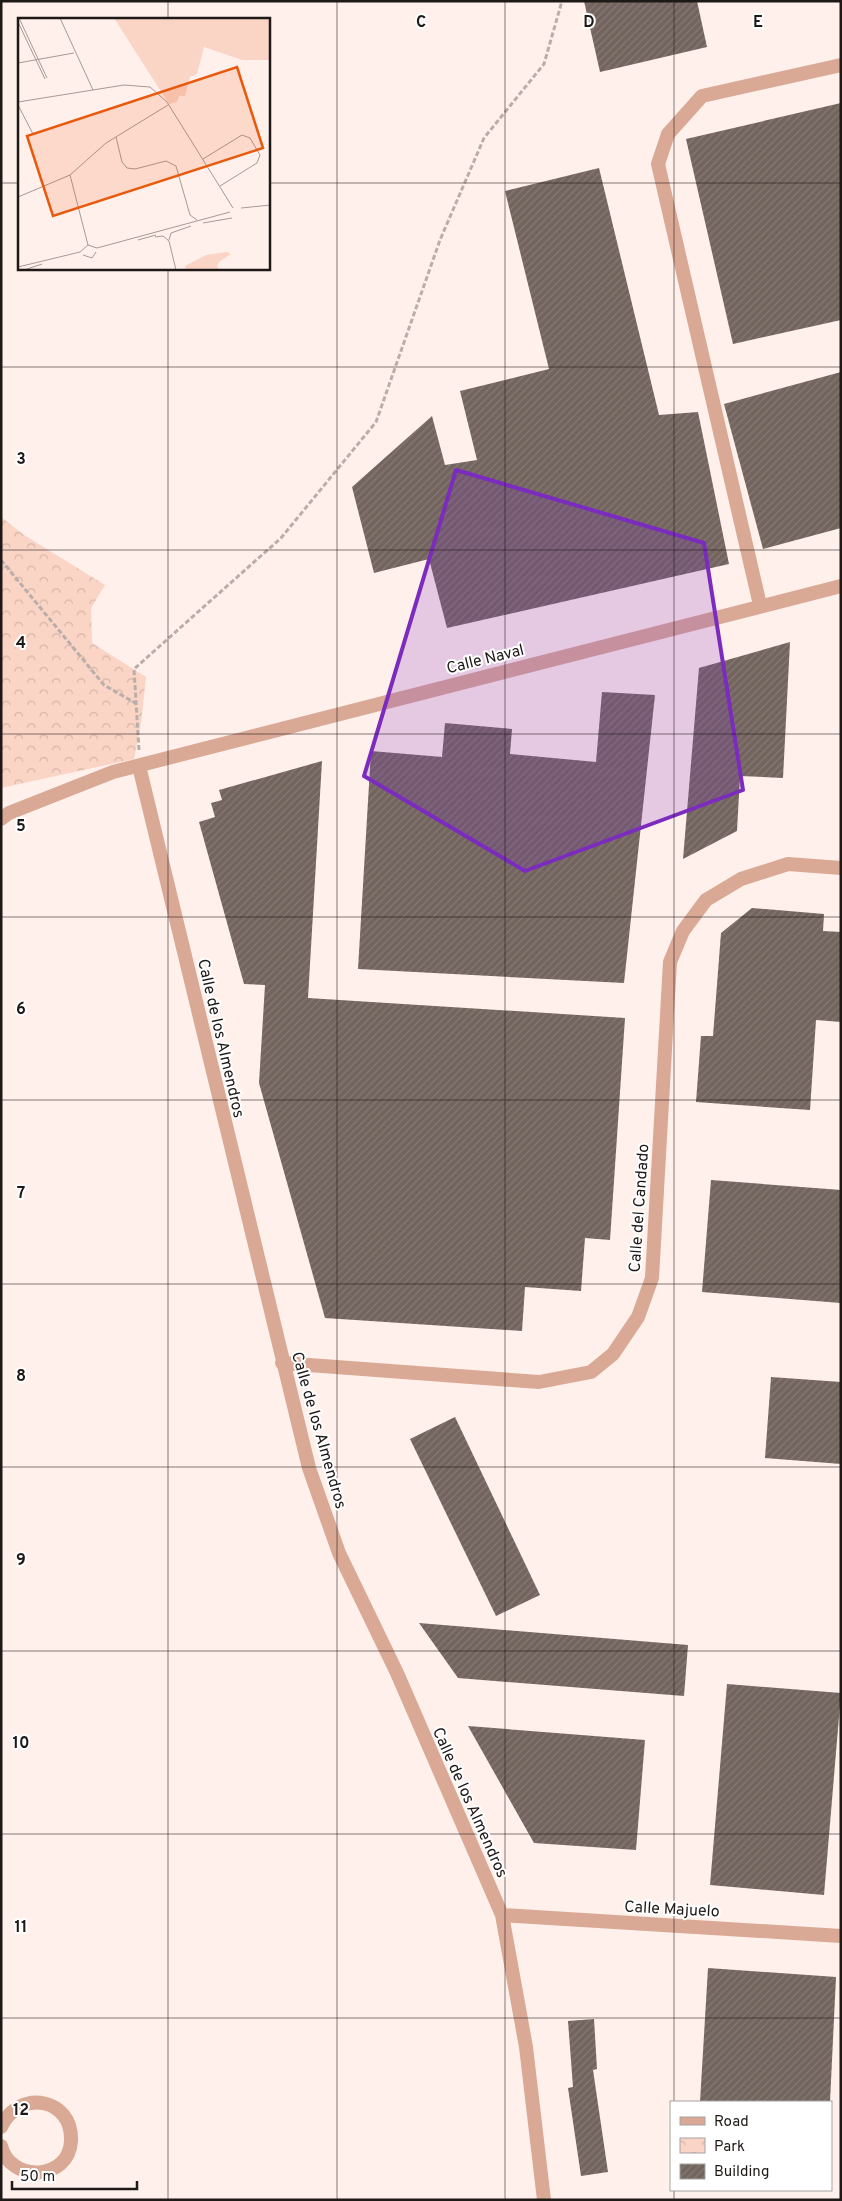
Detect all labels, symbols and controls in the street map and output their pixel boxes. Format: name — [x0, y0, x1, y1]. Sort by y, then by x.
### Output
text: C — [416, 13, 426, 33]
text: D — [583, 13, 595, 33]
text: E — [753, 13, 763, 33]
inset map — [18, 18, 270, 270]
text: 3 — [16, 450, 26, 470]
text: 4 — [16, 634, 26, 654]
street label: Calle Naval — [445, 641, 526, 679]
text: 5 — [16, 817, 26, 837]
street label: Calle de los Almendros — [192, 957, 248, 1120]
text: 6 — [16, 1000, 26, 1020]
street label: Calle del Candado — [626, 1143, 654, 1273]
text: 7 — [17, 1184, 25, 1204]
street label: Calle de los Almendros — [286, 1350, 350, 1511]
text: 8 — [16, 1367, 26, 1387]
text: 9 — [16, 1551, 26, 1571]
street label: Calle de los Almendros — [427, 1725, 511, 1881]
text: 10 — [13, 1734, 29, 1754]
street label: Calle Majuelo — [624, 1898, 720, 1922]
text: 11 — [15, 1918, 27, 1938]
text: 12 — [13, 2101, 29, 2121]
legend — [670, 2101, 832, 2191]
text: Road — [714, 2113, 749, 2132]
text: Park — [714, 2138, 745, 2157]
scale bar — [12, 2158, 138, 2190]
text: Building — [714, 2163, 769, 2182]
text: 50 m — [20, 2168, 55, 2187]

